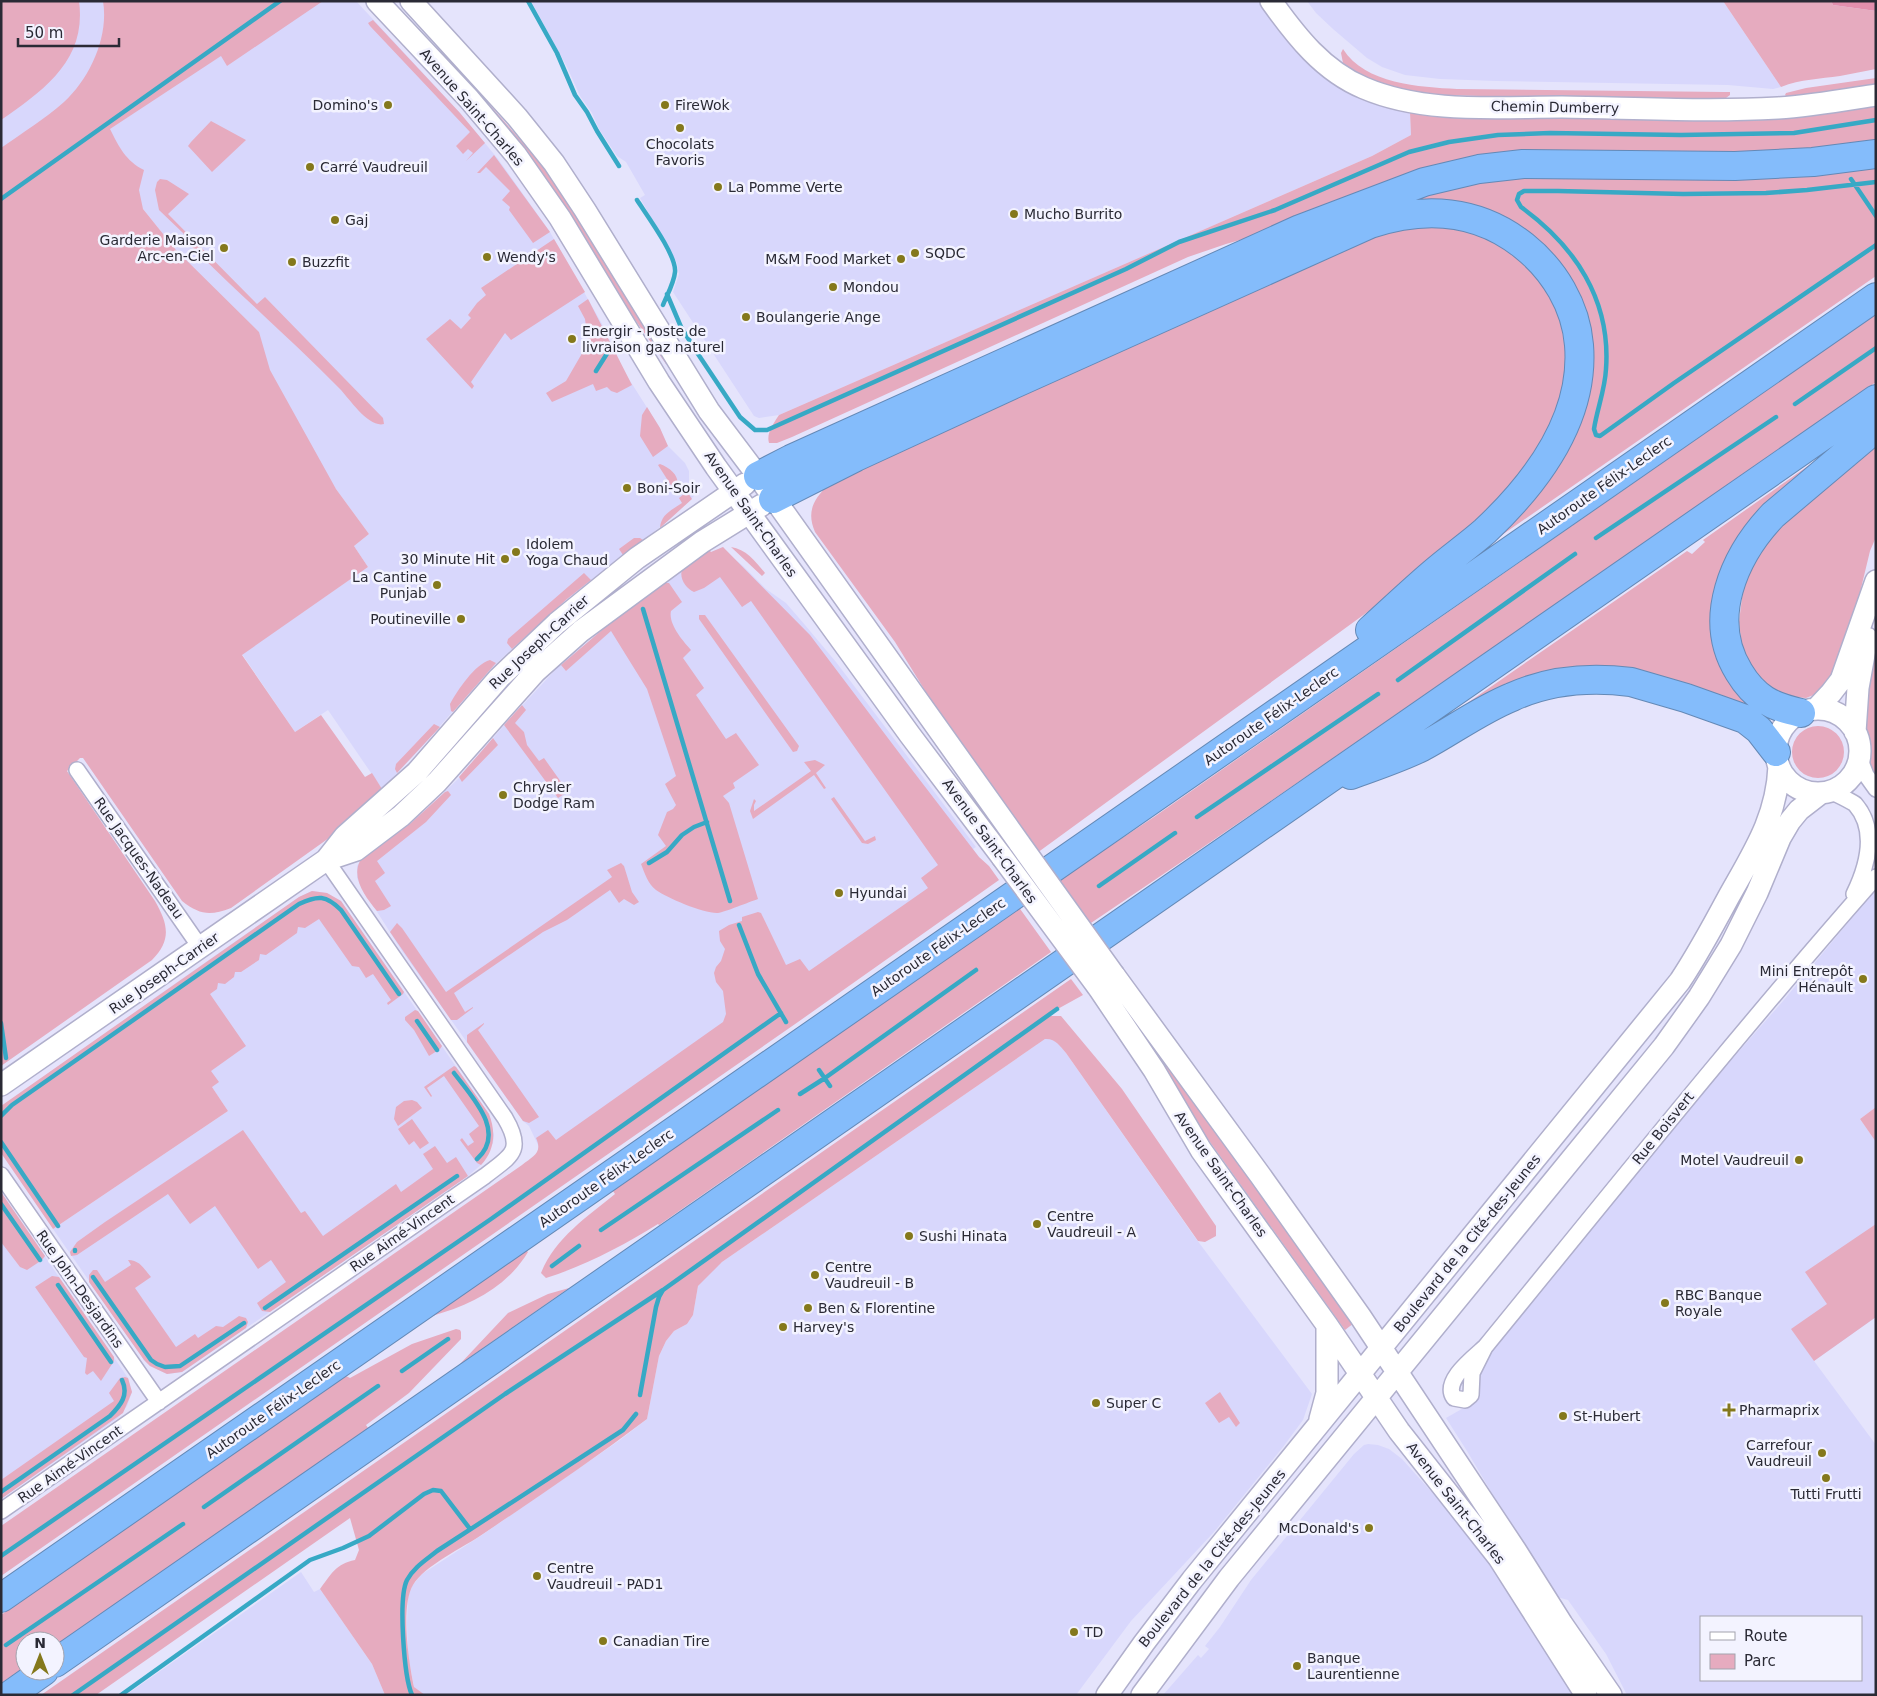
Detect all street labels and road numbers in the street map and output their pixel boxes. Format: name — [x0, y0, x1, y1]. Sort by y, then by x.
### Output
street label: Avenue Saint-Charles — [417, 45, 527, 169]
street label: Chemin Dumberry — [1491, 98, 1619, 116]
street label: Autoroute Félix-Leclerc — [1534, 432, 1674, 538]
street label: Avenue Saint-Charles — [701, 448, 801, 580]
street label: Rue Joseph-Carrier — [486, 592, 592, 692]
street label: Autoroute Félix-Leclerc — [1201, 663, 1341, 769]
street label: Avenue Saint-Charles — [939, 776, 1041, 906]
street label: Rue Jacques-Nadeau — [91, 794, 187, 922]
street label: Autoroute Félix-Leclerc — [868, 894, 1008, 1000]
street label: Rue Joseph-Carrier — [106, 929, 222, 1017]
street label: Rue Boisvert — [1629, 1088, 1697, 1167]
street label: Avenue Saint-Charles — [1171, 1108, 1271, 1240]
street label: Autoroute Félix-Leclerc — [536, 1125, 676, 1231]
street label: Boulevard de la Cité-des-Jeunes — [1390, 1151, 1544, 1335]
street label: Rue Aimé-Vincent — [347, 1191, 458, 1275]
street label: Rue John-Desjardins — [33, 1227, 127, 1351]
street label: Autoroute Félix-Leclerc — [203, 1356, 343, 1462]
street label: Rue Aimé-Vincent — [15, 1422, 126, 1506]
street label: Avenue Saint-Charles — [1404, 1439, 1508, 1567]
street label: Boulevard de la Cité-des-Jeunes — [1135, 1466, 1289, 1650]

